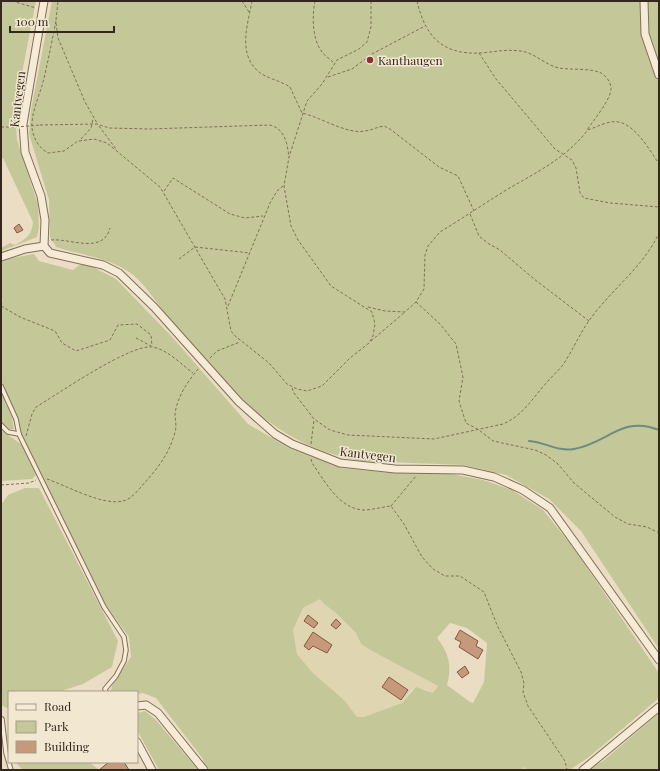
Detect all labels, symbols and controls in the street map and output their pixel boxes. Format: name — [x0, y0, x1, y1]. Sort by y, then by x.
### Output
scale bar — [10, 8, 114, 34]
text: 100 m — [16, 13, 49, 29]
place label: Kanthaugen — [378, 52, 443, 68]
marker: Kanthaugen — [365, 55, 375, 65]
street label: Kantvegen — [6, 70, 28, 128]
street label: Kantvegen — [339, 443, 397, 465]
legend — [8, 691, 138, 763]
text: Road — [44, 698, 71, 714]
text: Park — [44, 718, 69, 734]
text: Building — [44, 738, 90, 754]

